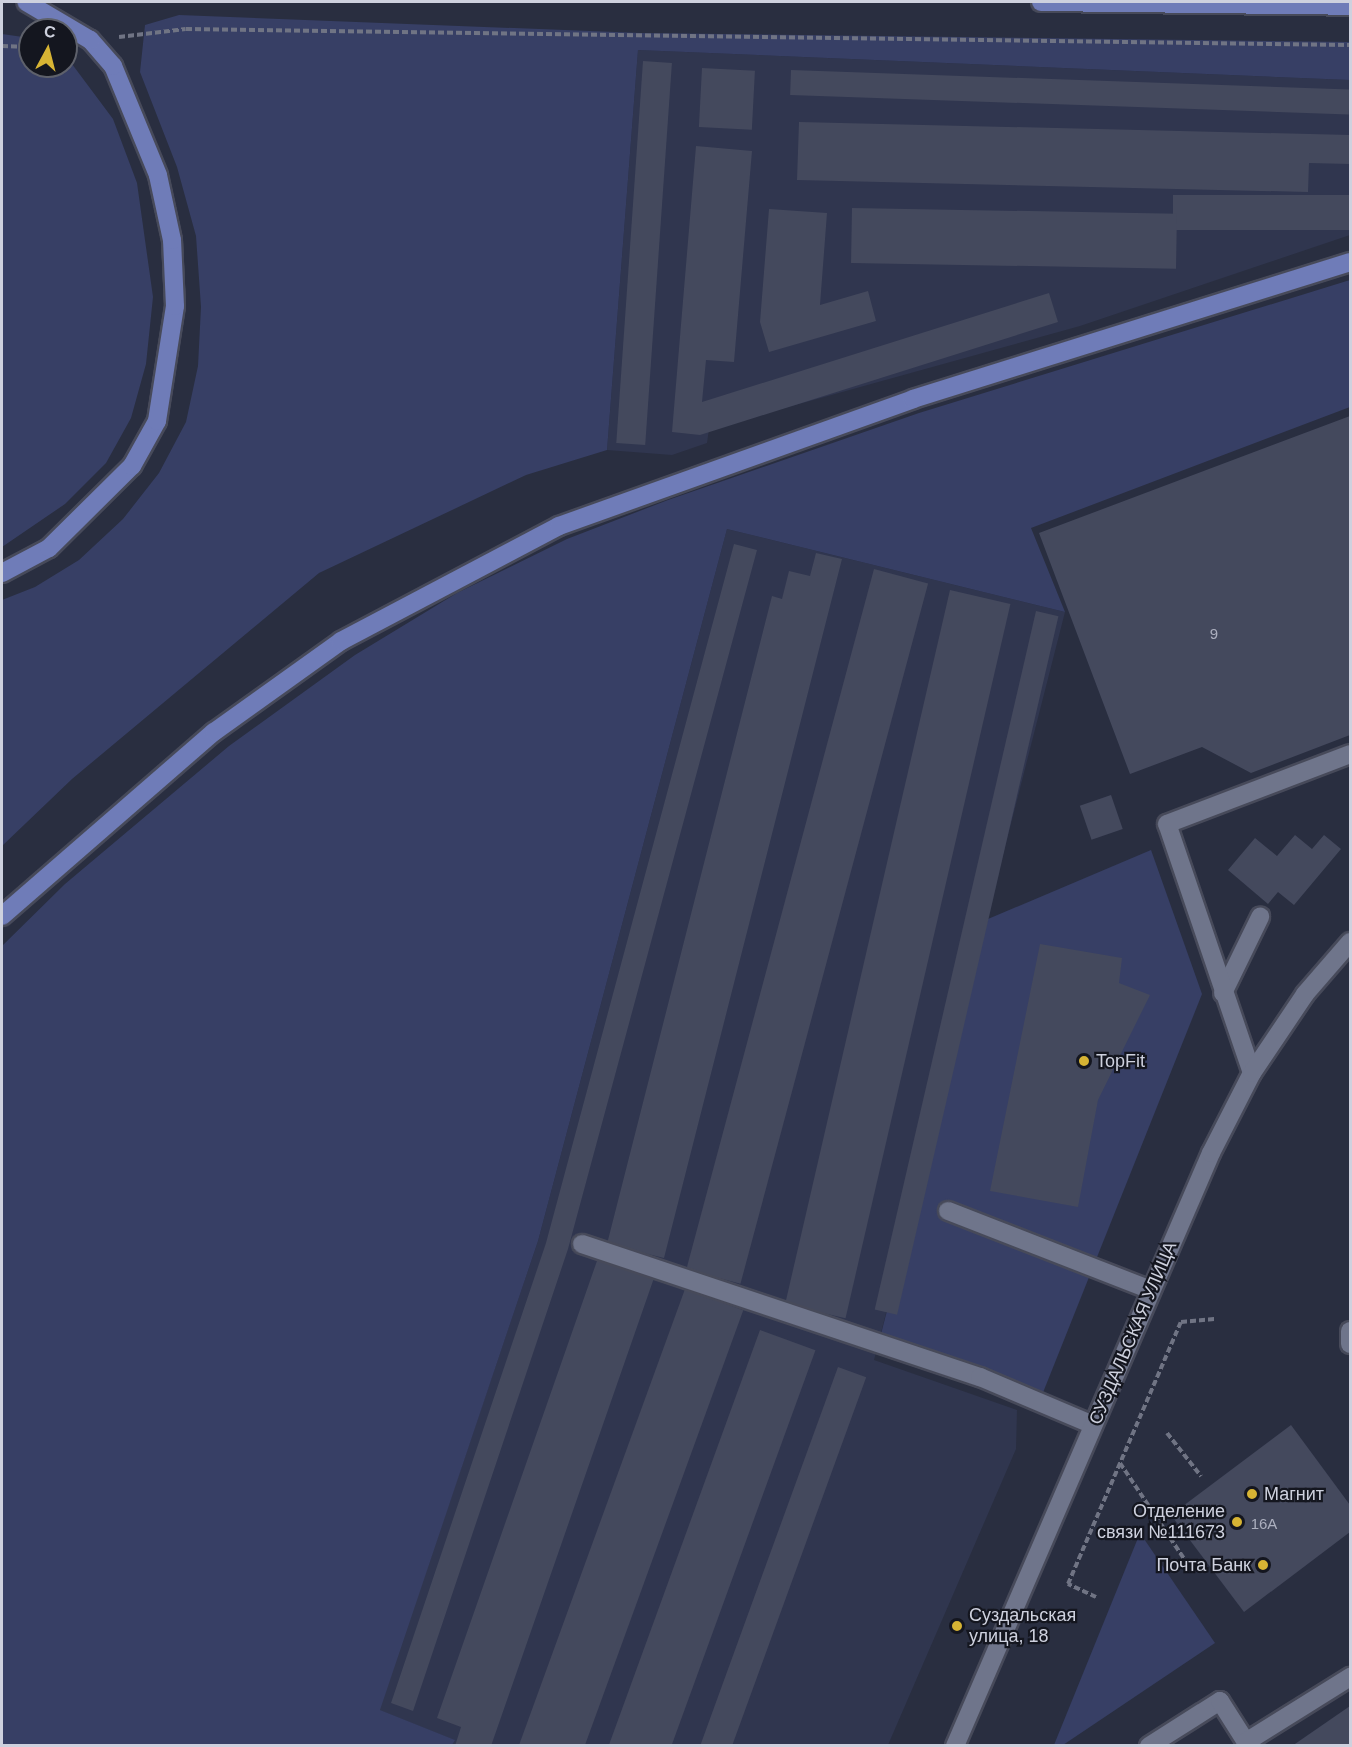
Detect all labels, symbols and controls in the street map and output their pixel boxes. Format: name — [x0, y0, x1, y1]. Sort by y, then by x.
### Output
north arrow — [18, 18, 78, 78]
text: С — [43, 22, 57, 41]
house number: 9 — [1210, 625, 1218, 643]
place label: TopFit — [1096, 1050, 1145, 1072]
marker: TopFit — [1077, 1054, 1091, 1068]
street label: СУЗДАЛЬСКАЯ УЛИЦА — [1085, 1238, 1181, 1428]
place label: Магнит — [1264, 1483, 1324, 1505]
marker: Магнит — [1245, 1487, 1259, 1501]
place label: Отделение связи №111673 — [1097, 1501, 1225, 1544]
marker: Отделение связи №111673 — [1230, 1515, 1244, 1529]
house number: 16А — [1251, 1515, 1277, 1533]
place label: Почта Банк — [1156, 1554, 1251, 1576]
marker: Почта Банк — [1256, 1558, 1270, 1572]
place label: Суздальская улица, 18 — [969, 1605, 1076, 1648]
marker: Суздальская улица, 18 — [950, 1619, 964, 1633]

